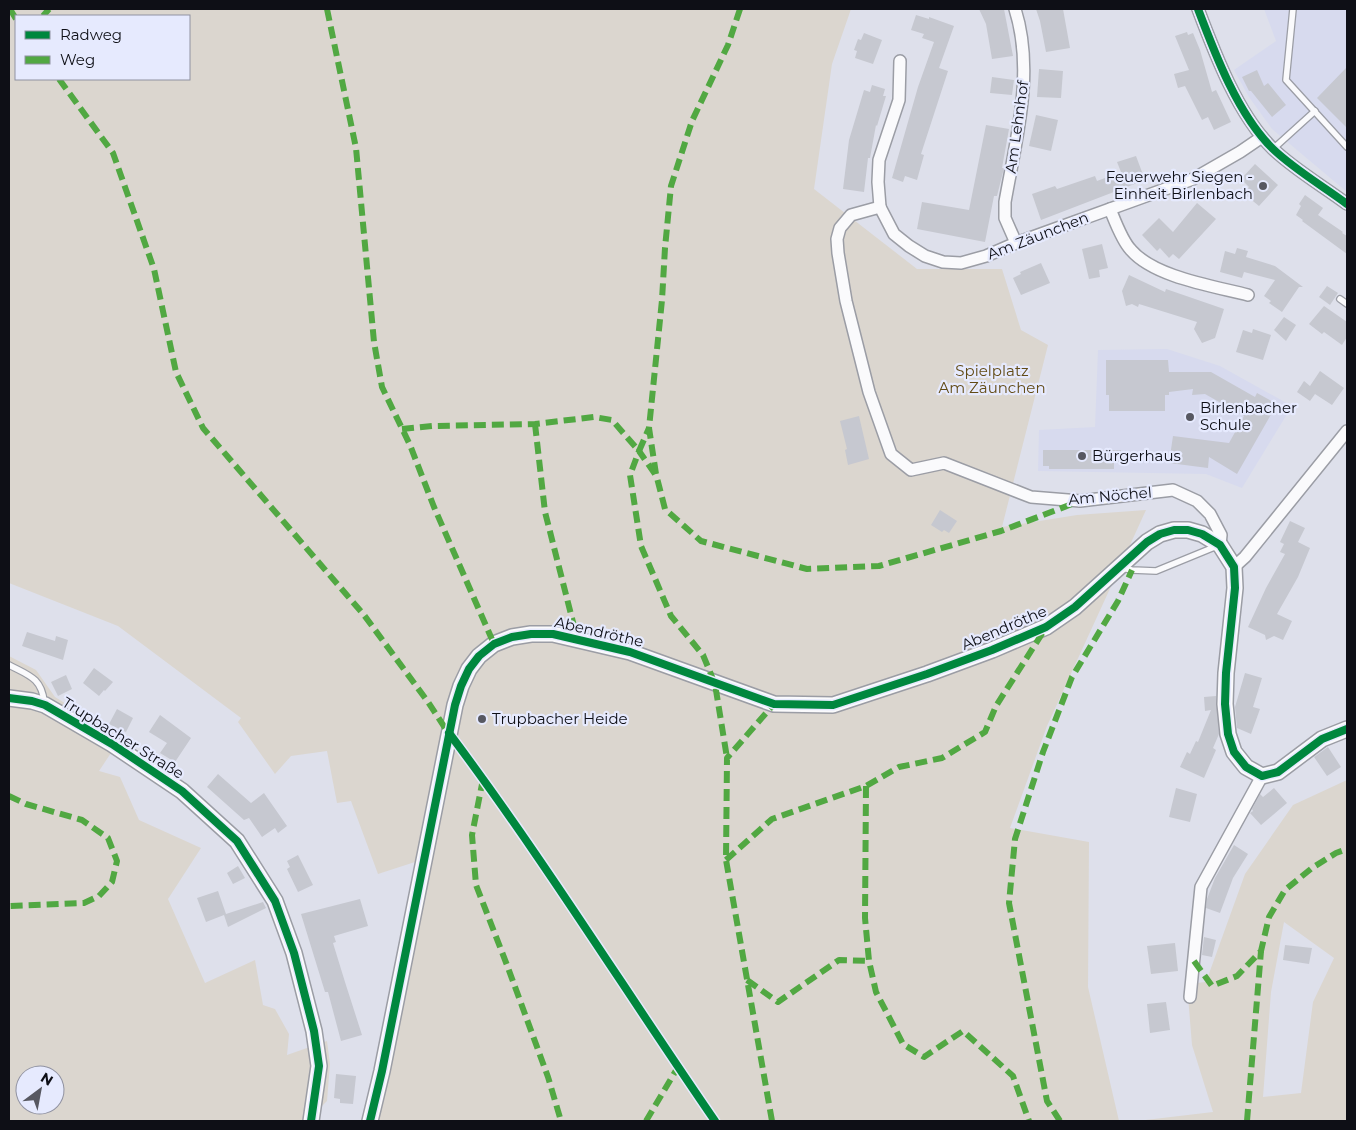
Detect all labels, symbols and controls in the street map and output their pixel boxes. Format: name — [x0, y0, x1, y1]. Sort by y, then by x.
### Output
legend — [15, 15, 190, 80]
text: Radweg — [60, 25, 122, 44]
text: Weg — [60, 50, 95, 69]
street label: Am Lehnhof — [1001, 79, 1033, 174]
place label: Feuerwehr Siegen - Einheit Birlenbach — [1106, 167, 1253, 203]
marker: Feuerwehr Siegen - Einheit Birlenbach — [1257, 180, 1269, 192]
street label: Am Zäunchen — [984, 207, 1091, 264]
park label: Spielplatz Am Zäunchen — [938, 361, 1046, 397]
place label: Birlenbacher Schule — [1200, 398, 1297, 434]
marker: Birlenbacher Schule — [1184, 411, 1196, 423]
place label: Bürgerhaus — [1092, 446, 1181, 465]
marker: Bürgerhaus — [1076, 450, 1088, 462]
street label: Am Nöchel — [1067, 482, 1153, 509]
street label: Abendröthe — [958, 601, 1049, 654]
street label: Abendröthe — [553, 612, 645, 651]
street label: Trupbacher Straße — [59, 692, 188, 783]
place label: Trupbacher Heide — [492, 709, 628, 728]
marker: Trupbacher Heide — [476, 713, 488, 725]
north arrow — [15, 1065, 65, 1115]
text: N — [37, 1068, 56, 1090]

